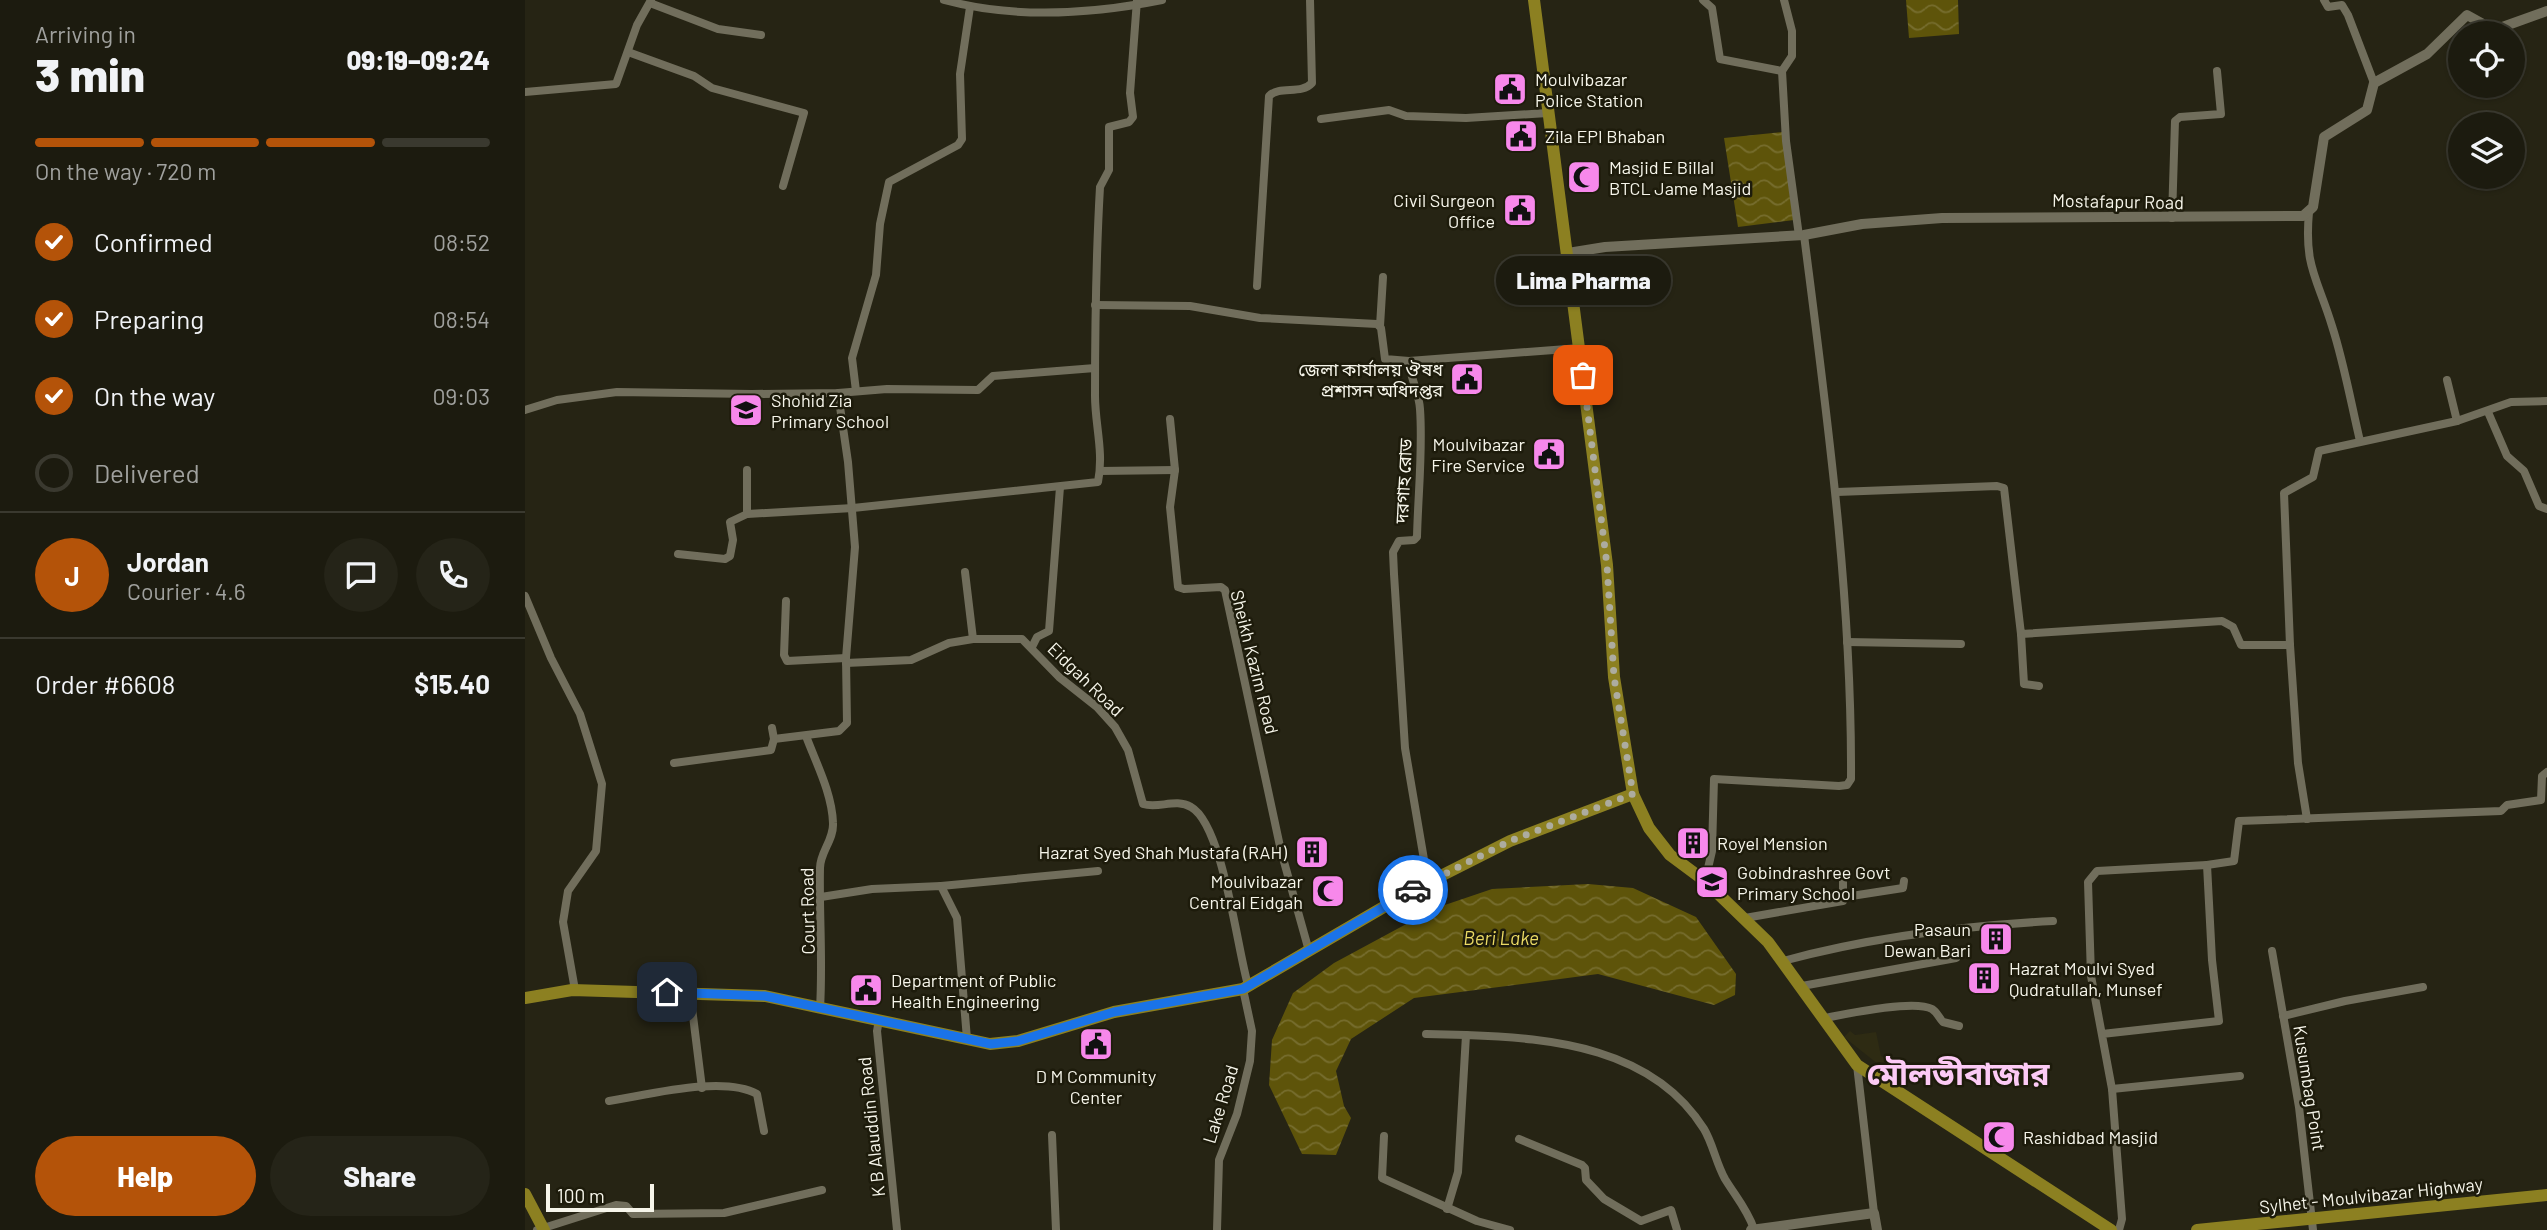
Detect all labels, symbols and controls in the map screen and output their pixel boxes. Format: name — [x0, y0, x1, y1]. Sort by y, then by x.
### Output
text: Arriving in — [35, 20, 136, 48]
map controls — [2448, 21, 2525, 189]
button: locate — [2448, 21, 2525, 98]
text: 09:19–09:24 — [346, 44, 490, 75]
text: 3 min — [35, 46, 145, 101]
place label: Moulvibazar Police Station — [1535, 68, 1643, 111]
public building icon: Moulvibazar Police Station — [1491, 70, 1529, 108]
button: layers — [2448, 112, 2525, 189]
public building icon: Zila EPI Bhaban — [1502, 117, 1540, 155]
place label: Zila EPI Bhaban — [1545, 125, 1665, 147]
place label: Masjid E Billal BTCL Jame Masjid — [1609, 156, 1751, 199]
text: On the way · 720 m — [35, 157, 216, 185]
mosque icon: Masjid E Billal BTCL Jame Masjid — [1565, 158, 1603, 196]
place label: Civil Surgeon Office — [1393, 189, 1495, 232]
street label: Mostafapur Road — [2052, 189, 2184, 213]
public building icon: Civil Surgeon Office — [1501, 191, 1539, 229]
icon: check — [35, 223, 73, 261]
text: Confirmed — [94, 226, 213, 257]
text: 08:52 — [433, 228, 490, 256]
callout: Lima Pharma — [1495, 256, 1671, 305]
text: Lima Pharma — [1516, 266, 1651, 294]
icon: check — [35, 300, 73, 338]
text: Preparing — [94, 303, 204, 334]
text: 08:54 — [433, 305, 490, 333]
pin — [1553, 345, 1613, 405]
icon: bag — [1564, 356, 1602, 394]
place label: জেলা কার্যালয় ঔষধ প্রশাসন অধিদপ্তর — [1298, 358, 1443, 401]
public building icon: জেলা কার্যালয় ঔষধ প্রশাসন অধিদপ্তর — [1448, 360, 1486, 398]
icon: check — [35, 377, 73, 415]
text: On the way — [94, 380, 215, 411]
text: 09:03 — [432, 382, 490, 410]
place label: Shohid Zia Primary School — [771, 389, 889, 432]
school or university icon: Shohid Zia Primary School — [727, 391, 765, 429]
place label: Moulvibazar Fire Service — [1431, 433, 1525, 476]
public building icon: Moulvibazar Fire Service — [1530, 435, 1568, 473]
street label: দরগাহ রোড — [1390, 438, 1416, 525]
text: Delivered — [94, 457, 200, 488]
button: chat — [324, 538, 398, 612]
button: phone — [416, 538, 490, 612]
text: Jordan — [127, 546, 209, 577]
text: J — [64, 560, 80, 591]
text: Courier · 4.6 — [127, 577, 246, 605]
street label: Sheikh Kazim Road — [1226, 588, 1284, 736]
street label: Eidgah Road — [1043, 637, 1129, 721]
text: Order #6608 — [35, 668, 175, 699]
text: $15.40 — [414, 668, 490, 699]
building icon: Royel Mension — [1674, 824, 1712, 862]
place label: Royel Mension — [1717, 832, 1828, 854]
building icon: Hazrat Syed Shah Mustafa (RAH) — [1293, 833, 1331, 871]
place label: Hazrat Syed Shah Mustafa (RAH) — [1038, 841, 1287, 863]
courier — [1378, 855, 1448, 925]
place label: Gobindrashree Govt Primary School — [1737, 861, 1891, 904]
school or university icon: Gobindrashree Govt Primary School — [1693, 863, 1731, 901]
street label: Court Road — [795, 867, 819, 955]
place label: Moulvibazar Central Eidgah — [1189, 870, 1303, 913]
icon: car — [1394, 871, 1432, 909]
mosque icon: Moulvibazar Central Eidgah — [1309, 872, 1347, 910]
place label: Pasaun Dewan Bari — [1884, 918, 1971, 961]
building icon: Pasaun Dewan Bari — [1977, 920, 2015, 958]
water label: Beri Lake — [1463, 926, 1539, 949]
place label: Hazrat Moulvi Syed Qudratullah, Munsef — [2009, 957, 2163, 1000]
building icon: Hazrat Moulvi Syed Qudratullah, Munsef — [1965, 959, 2003, 997]
pin — [637, 962, 697, 1022]
place label: Department of Public Health Engineering — [891, 969, 1056, 1012]
public building icon: Department of Public Health Engineering — [847, 971, 885, 1009]
icon: home — [648, 973, 686, 1011]
street label: Kusumbag Point — [2289, 1024, 2331, 1152]
public building icon: D M Community Center — [1077, 1025, 1115, 1063]
district label: মৌলভীবাজার — [1866, 1053, 2050, 1091]
street label: K B Alauddin Road — [853, 1056, 889, 1198]
street label: Lake Road — [1198, 1062, 1242, 1146]
place label: D M Community Center — [1036, 1065, 1156, 1108]
mosque icon: Rashidbad Masjid — [1980, 1118, 2018, 1156]
place label: Rashidbad Masjid — [2023, 1126, 2158, 1148]
button: Help — [35, 1136, 256, 1216]
button: Share — [270, 1136, 490, 1216]
street label: Sylhet - Moulvibazar Highway — [2258, 1172, 2484, 1218]
scale bar — [546, 1181, 655, 1213]
text: 100 m — [557, 1184, 605, 1207]

